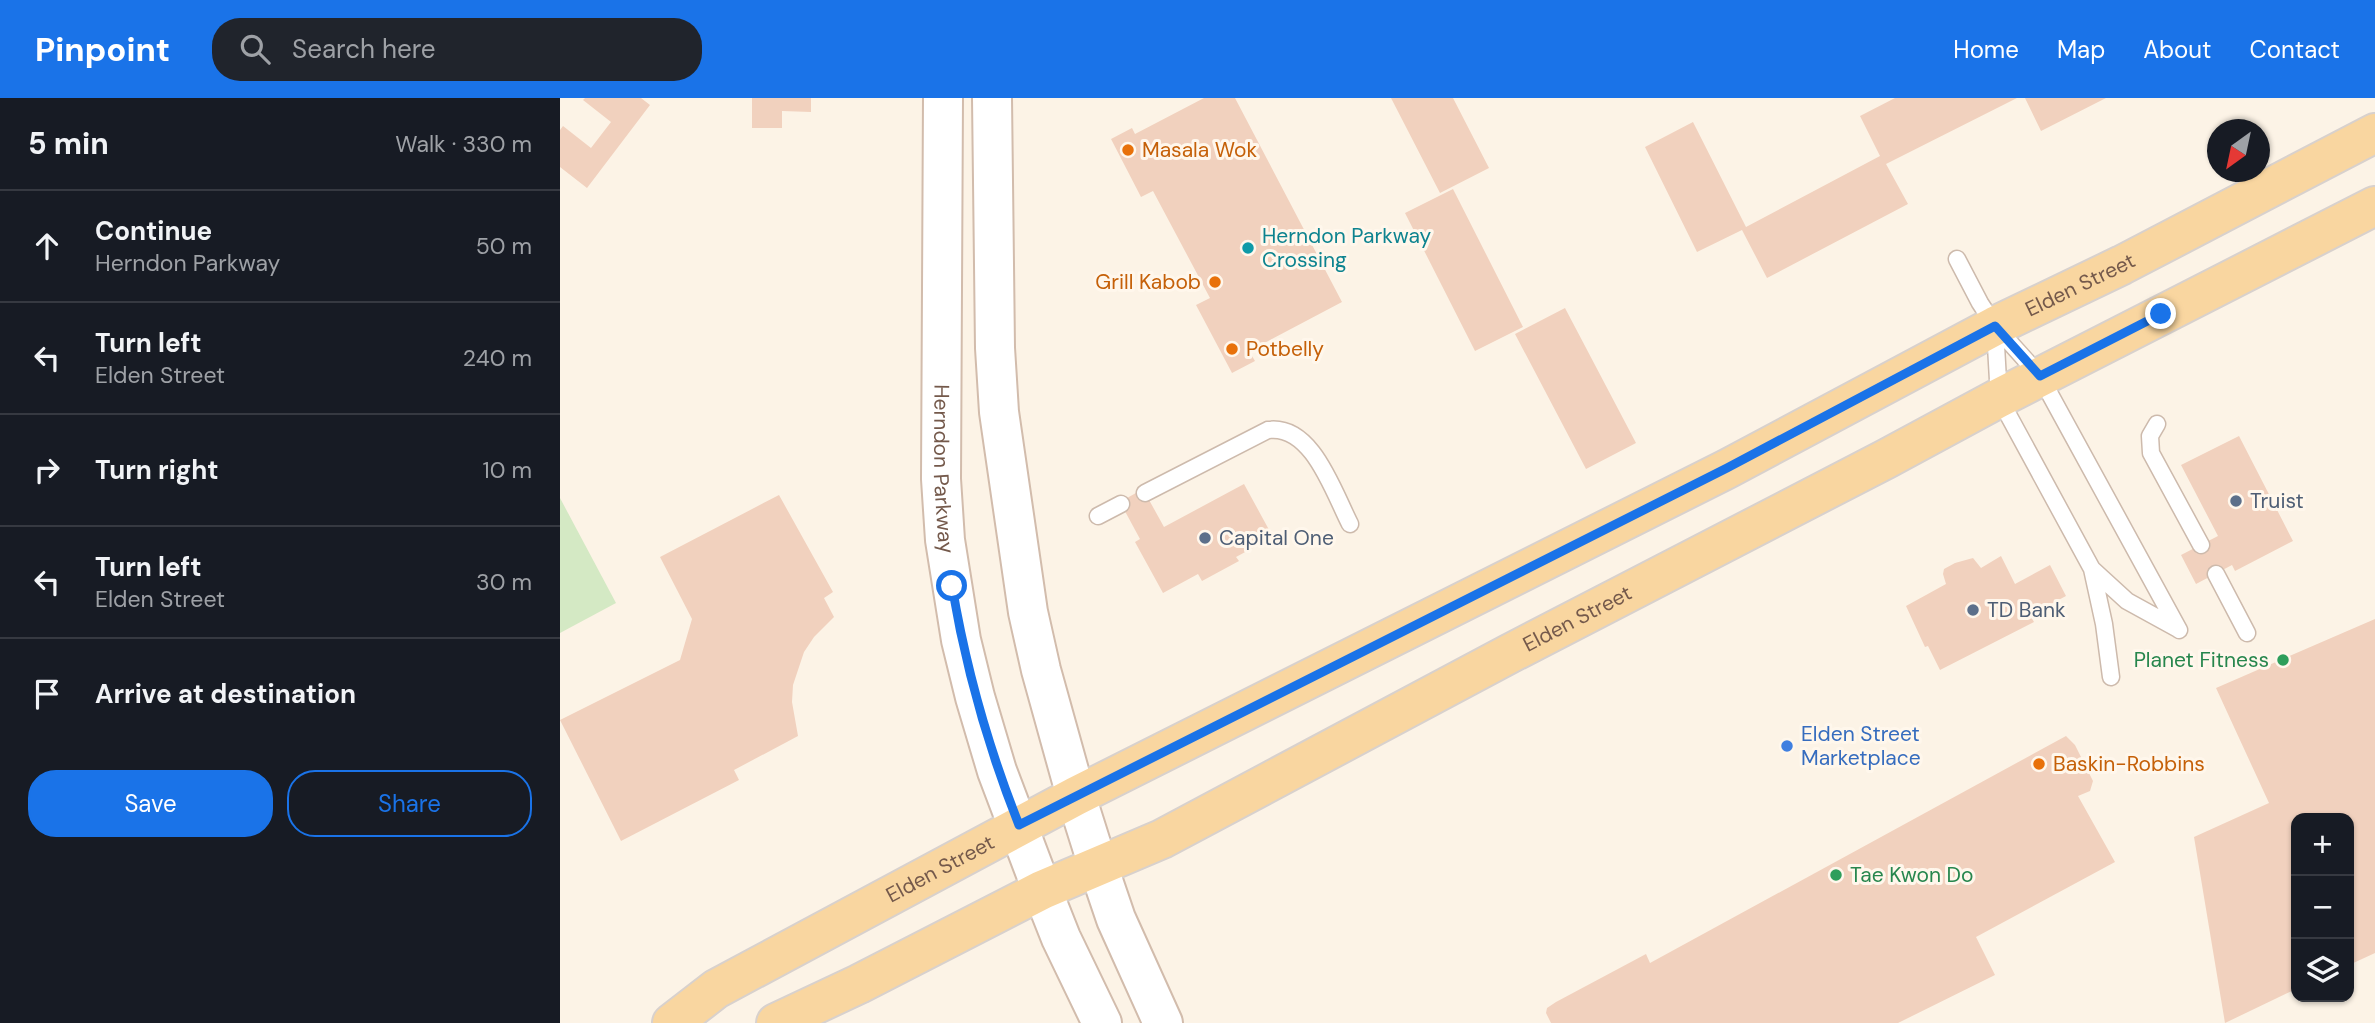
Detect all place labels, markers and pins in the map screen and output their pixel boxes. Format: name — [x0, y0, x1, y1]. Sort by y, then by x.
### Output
place label: Masala Wok — [1142, 136, 1257, 164]
marker: Masala Wok — [1120, 142, 1136, 158]
place label: Herndon Parkway Crossing — [1262, 222, 1432, 274]
marker: Herndon Parkway Crossing — [1240, 240, 1256, 256]
place label: Grill Kabob — [1095, 268, 1201, 296]
marker: Grill Kabob — [1207, 274, 1223, 290]
place label: Potbelly — [1246, 335, 1324, 363]
marker: Potbelly — [1224, 341, 1240, 357]
place label: Truist — [2250, 487, 2304, 515]
marker: Truist — [2228, 493, 2244, 509]
place label: Capital One — [1219, 524, 1334, 552]
marker: Capital One — [1197, 530, 1213, 546]
place label: TD Bank — [1987, 596, 2066, 624]
marker: TD Bank — [1965, 602, 1981, 618]
place label: Planet Fitness — [2134, 646, 2269, 674]
marker: Planet Fitness — [2275, 652, 2291, 668]
place label: Elden Street Marketplace — [1801, 720, 1921, 772]
marker: Elden Street Marketplace — [1779, 738, 1795, 754]
place label: Baskin-Robbins — [2053, 750, 2205, 778]
marker: Baskin-Robbins — [2031, 756, 2047, 772]
place label: Tae Kwon Do — [1850, 861, 1973, 889]
marker: Tae Kwon Do — [1828, 867, 1844, 883]

